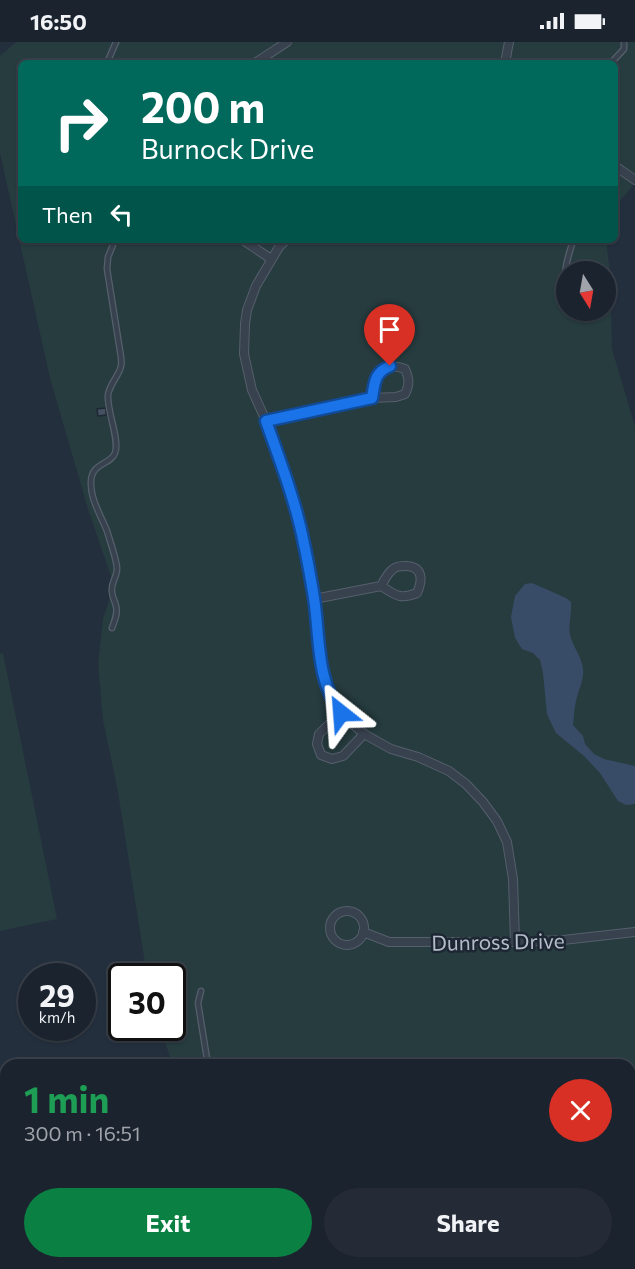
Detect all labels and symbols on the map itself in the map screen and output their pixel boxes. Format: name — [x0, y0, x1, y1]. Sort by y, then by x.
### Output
north arrow — [556, 261, 616, 321]
pin — [364, 304, 415, 366]
position arrow — [309, 681, 373, 745]
street label: Dunross Drive — [431, 927, 565, 955]
speed limit sign: 30 — [108, 963, 186, 1041]

